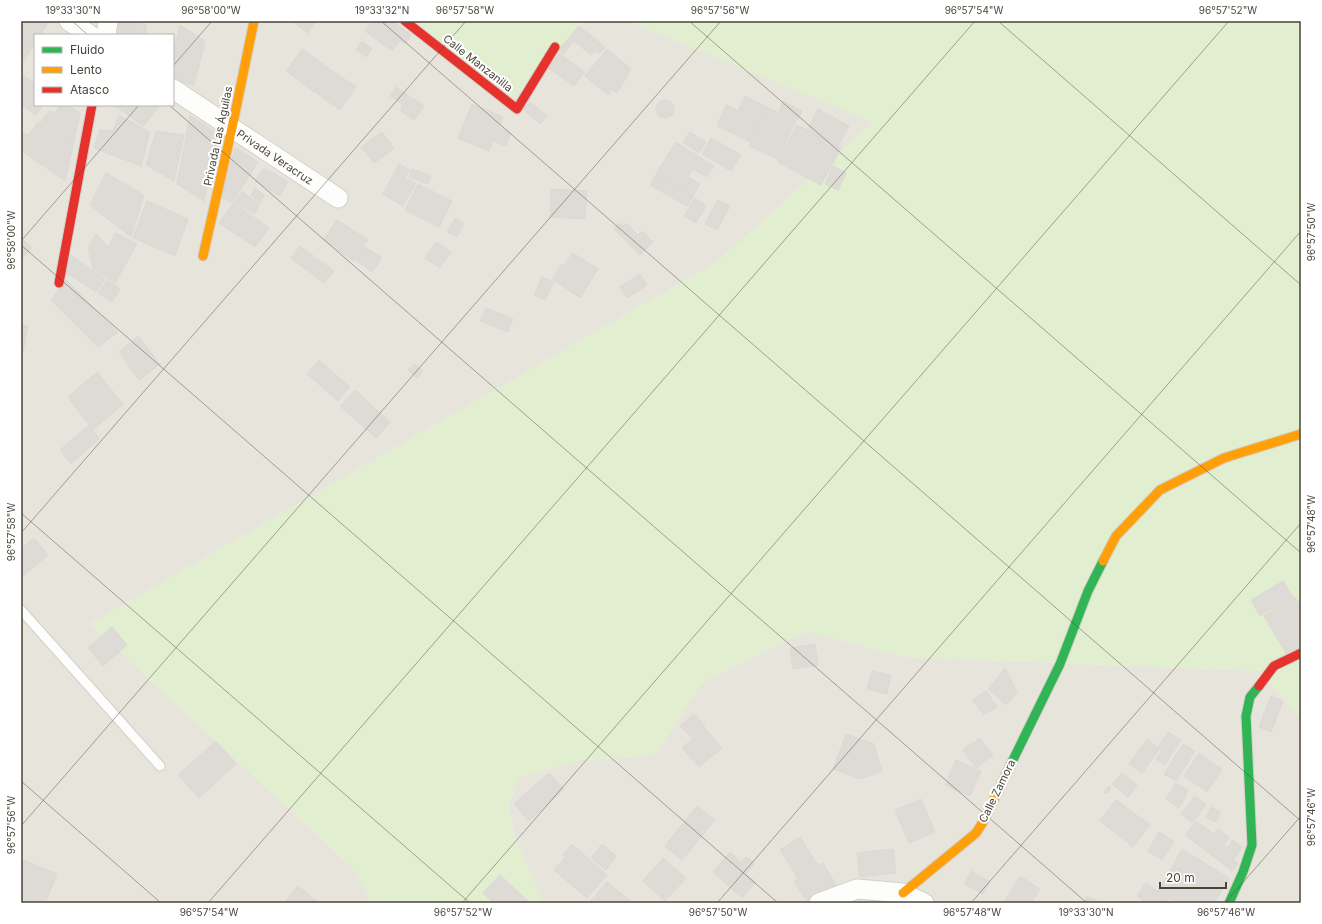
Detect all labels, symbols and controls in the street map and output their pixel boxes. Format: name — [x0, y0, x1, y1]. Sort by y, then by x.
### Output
text: 19°33'30"N — [46, 4, 100, 16]
text: 96°58'00"W — [181, 4, 241, 16]
text: 19°33'32"N — [355, 4, 409, 16]
text: 96°57'58"W — [436, 4, 494, 16]
text: 96°57'56"W — [691, 4, 749, 16]
text: 96°57'54"W — [945, 4, 1004, 16]
text: 96°57'52"W — [1199, 4, 1257, 16]
street label: Calle Manzanilla — [440, 31, 516, 95]
legend — [34, 34, 174, 106]
text: Fluido — [70, 42, 105, 57]
text: Lento — [70, 62, 102, 77]
text: Atasco — [70, 82, 109, 97]
street label: Privada Las Águilas — [201, 85, 235, 187]
street label: Privada Veracruz — [234, 126, 316, 188]
text: 96°57'50"W — [1305, 203, 1317, 261]
text: 96°58'00"W — [5, 210, 17, 270]
text: 96°57'48"W — [1305, 495, 1317, 553]
text: 96°57'58"W — [5, 503, 17, 561]
street label: Calle Zamora — [976, 757, 1018, 825]
text: 96°57'46"W — [1305, 788, 1317, 846]
text: 96°57'56"W — [5, 796, 17, 854]
scale bar — [1160, 864, 1226, 890]
text: 20 m — [1166, 870, 1195, 885]
text: 96°57'54"W — [180, 906, 239, 918]
text: 96°57'52"W — [434, 906, 492, 918]
text: 96°57'50"W — [689, 906, 747, 918]
text: 96°57'48"W — [943, 906, 1001, 918]
text: 19°33'30"N — [1059, 906, 1113, 918]
text: 96°57'46"W — [1197, 906, 1255, 918]

